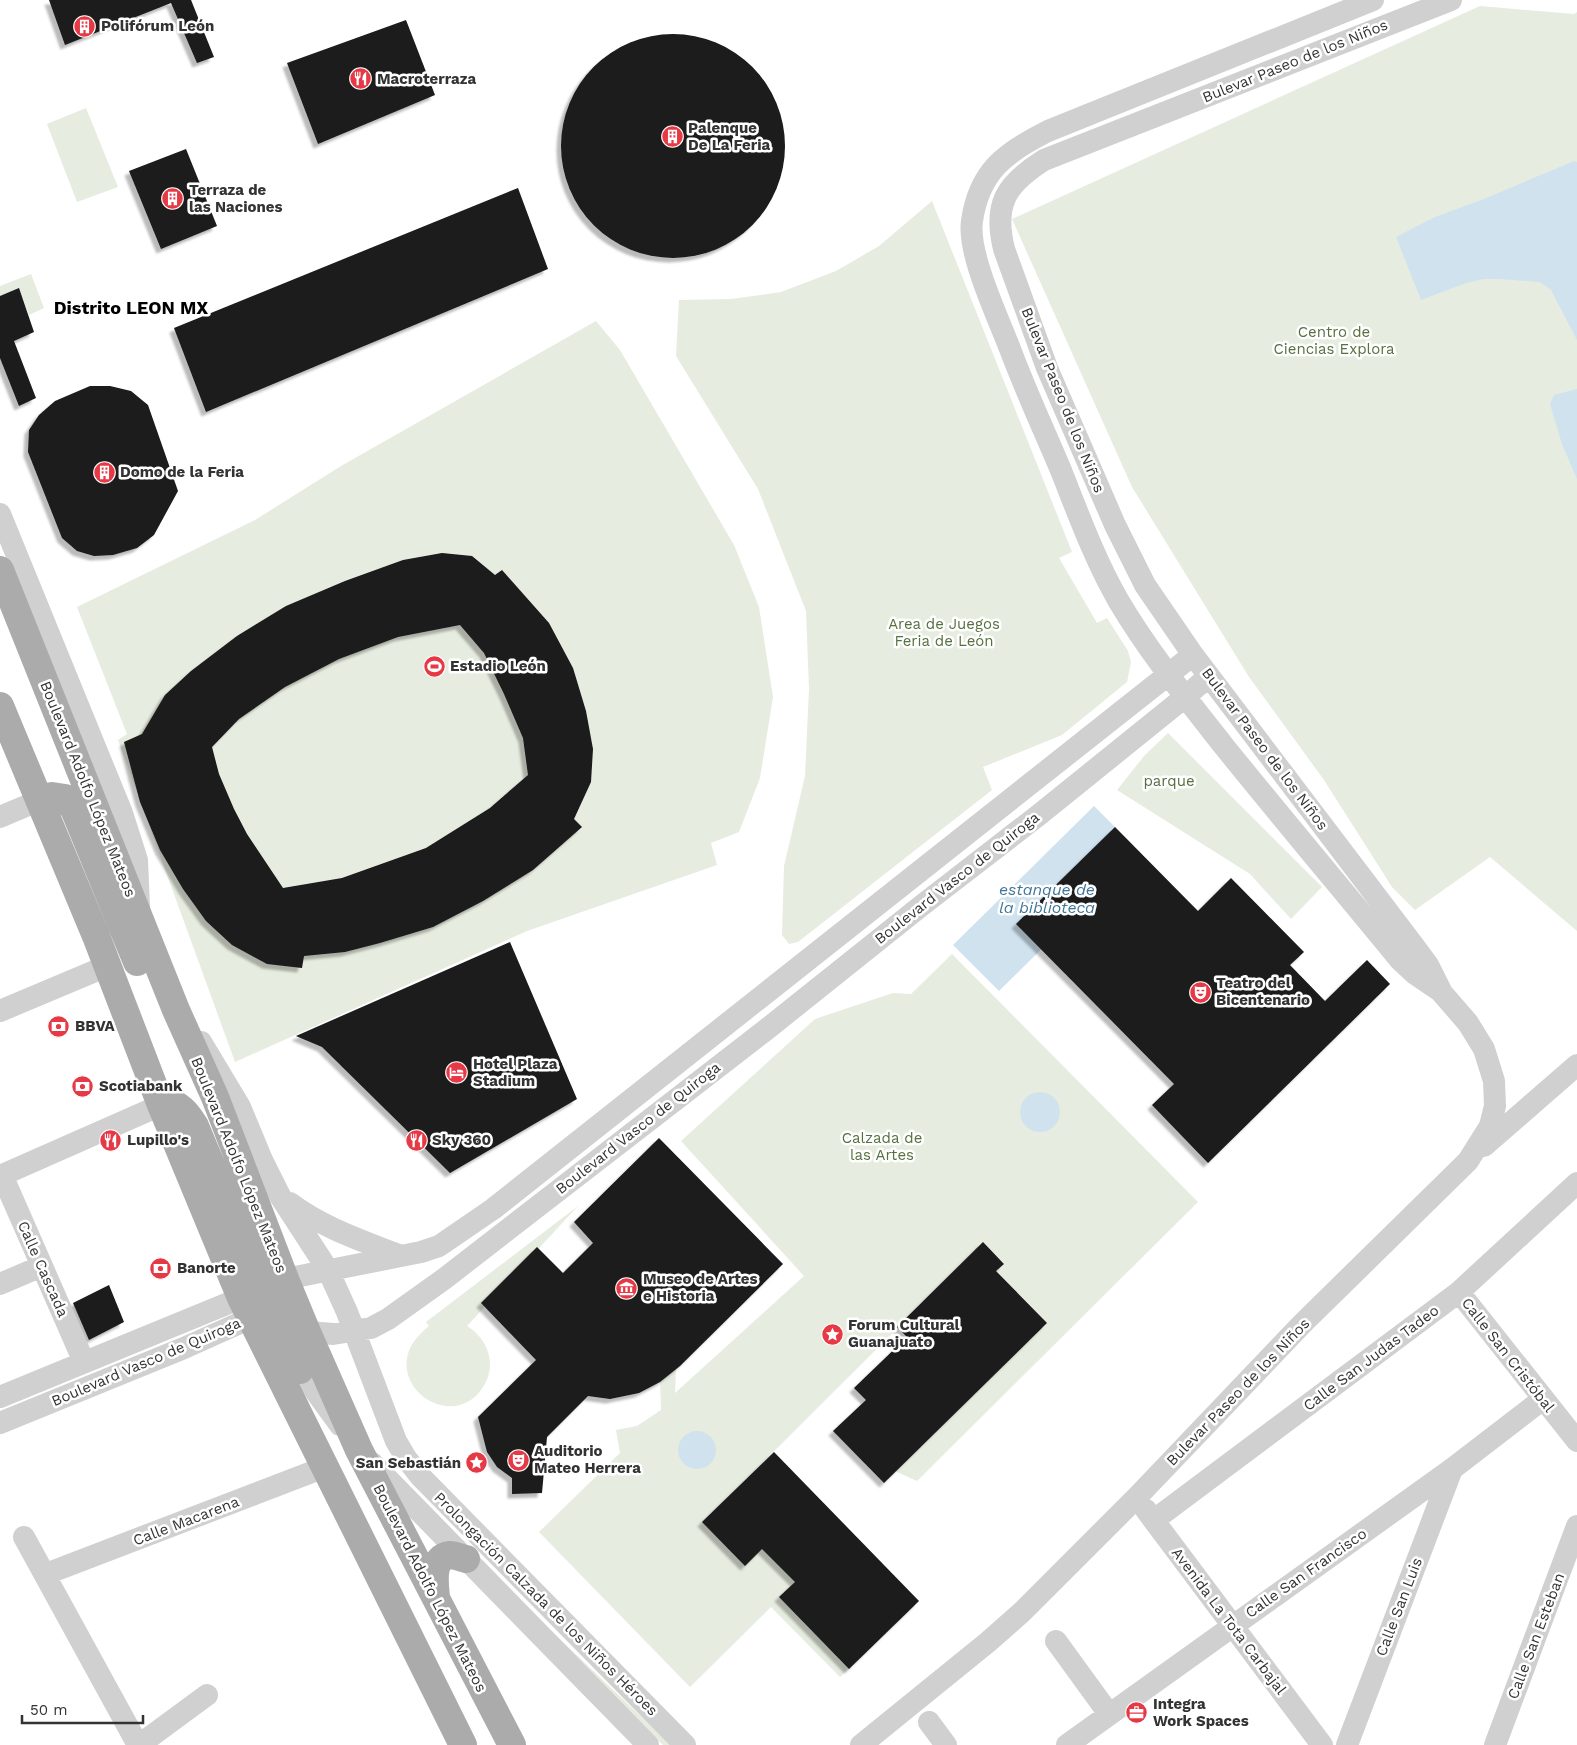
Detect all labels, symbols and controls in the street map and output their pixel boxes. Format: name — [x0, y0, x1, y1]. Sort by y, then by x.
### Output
building icon: Polifórum León — [73, 14, 97, 38]
street label: Bulevar Paseo de los Niños — [1200, 15, 1390, 107]
place label: Polifórum León — [101, 17, 214, 35]
restaurant icon: Macroterraza — [349, 67, 373, 91]
place label: Macroterraza — [377, 70, 477, 88]
place label: Palenque De La Feria — [688, 119, 771, 154]
building icon: Palenque De La Feria — [660, 125, 684, 149]
place label: Terraza de las Naciones — [189, 181, 283, 216]
building icon: Terraza de las Naciones — [161, 187, 185, 211]
district label: Distrito LEON MX — [54, 297, 208, 318]
street label: Bulevar Paseo de los Niños — [1017, 305, 1109, 495]
park label: Centro de Ciencias Explora — [1273, 323, 1395, 358]
building icon: Domo de la Feria — [92, 460, 116, 484]
place label: Domo de la Feria — [120, 463, 244, 481]
park label: Area de Juegos Feria de León — [888, 615, 1000, 650]
sports icon: Estadio León — [422, 654, 446, 678]
place label: Estadio León — [450, 657, 546, 675]
street label: Bulevar Paseo de los Niños — [1198, 664, 1332, 834]
street label: Boulevard Adolfo López Mateos — [36, 678, 140, 900]
park label: parque — [1143, 772, 1195, 790]
street label: Boulevard Vasco de Quiroga — [871, 808, 1043, 948]
water label: estanque de la biblioteca — [999, 880, 1095, 917]
place label: Teatro del Bicentenario — [1216, 974, 1310, 1009]
theatre icon: Teatro del Bicentenario — [1188, 980, 1212, 1004]
bank icon: BBVA — [47, 1014, 71, 1038]
place label: BBVA — [75, 1017, 116, 1035]
street label: Boulevard Adolfo López Mateos — [187, 1054, 291, 1276]
place label: Hotel Plaza Stadium — [473, 1055, 558, 1090]
street label: Boulevard Vasco de Quiroga — [552, 1058, 724, 1198]
hotel icon: Hotel Plaza Stadium — [445, 1061, 469, 1085]
bank icon: Scotiabank — [71, 1074, 95, 1098]
place label: Scotiabank — [99, 1077, 183, 1095]
restaurant icon: Lupillo's — [99, 1128, 123, 1152]
restaurant icon: Sky 360 — [404, 1128, 428, 1152]
park label: Calzada de las Artes — [842, 1129, 922, 1164]
place label: Lupillo's — [127, 1131, 189, 1149]
place label: Sky 360 — [432, 1131, 491, 1149]
street label: Calle Cascada — [14, 1218, 72, 1320]
bank icon: Banorte — [149, 1256, 173, 1280]
place label: Banorte — [177, 1259, 236, 1277]
place label: Museo de Artes e Historia — [643, 1270, 758, 1305]
museum icon: Museo de Artes e Historia — [615, 1276, 639, 1300]
street label: Calle San Cristóbal — [1458, 1294, 1558, 1416]
street label: Calle San Judas Tadeo — [1300, 1301, 1442, 1415]
street label: Boulevard Vasco de Quiroga — [49, 1314, 244, 1410]
street label: Bulevar Paseo de los Niños — [1163, 1314, 1313, 1470]
place label: Forum Cultural Guanajuato — [848, 1316, 960, 1351]
place icon: Forum Cultural Guanajuato — [820, 1322, 844, 1346]
place label: Auditorio Mateo Herrera — [534, 1442, 641, 1477]
theatre icon: Auditorio Mateo Herrera — [506, 1448, 530, 1472]
place icon: San Sebastián — [465, 1451, 489, 1475]
place label: San Sebastián — [356, 1454, 461, 1472]
street label: Boulevard Adolfo López Mateos — [369, 1481, 491, 1695]
street label: Prolongación Calzada de los Niños Héroes — [430, 1488, 662, 1720]
street label: Calle Macarena — [130, 1492, 242, 1549]
street label: Calle San Francisco — [1242, 1524, 1370, 1622]
street label: Avenida La Tota Carbajal — [1168, 1544, 1290, 1698]
street label: Calle San Luis — [1372, 1555, 1426, 1659]
street label: Calle San Esteban — [1504, 1570, 1568, 1702]
scale bar — [22, 1692, 144, 1724]
place label: Integra Work Spaces — [1153, 1695, 1249, 1730]
text: 50 m — [30, 1701, 67, 1719]
office icon: Integra Work Spaces — [1125, 1701, 1149, 1725]

